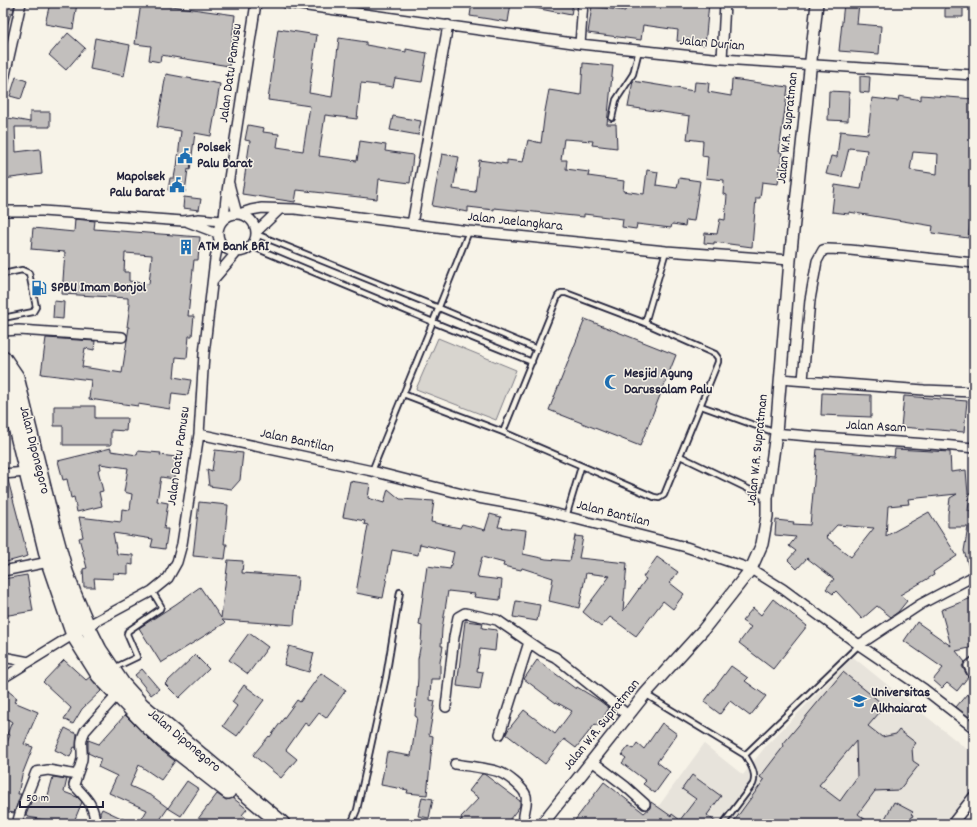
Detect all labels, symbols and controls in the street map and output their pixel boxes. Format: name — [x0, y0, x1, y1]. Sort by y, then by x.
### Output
street label: Jalan Datu Pamusu — [214, 22, 248, 124]
street label: Jalan Durian — [679, 31, 745, 57]
street label: Jalan W.R. Supratman — [772, 71, 804, 185]
place label: Polsek Palu Barat — [197, 138, 253, 174]
public building icon: Polsek Palu Barat — [176, 147, 194, 165]
place label: Mapolsek Palu Barat — [109, 167, 166, 203]
public building icon: Mapolsek Palu Barat — [168, 176, 186, 194]
street label: Jalan Jaelangkara — [466, 207, 564, 237]
place label: ATM Bank BRI — [198, 237, 270, 257]
building icon: ATM Bank BRI — [177, 238, 195, 256]
place label: SPBU Imam Bonjol — [51, 278, 147, 298]
fuel station icon: SPBU Imam Bonjol — [30, 279, 48, 297]
place label: Mesjid Agung Darussalam Palu — [624, 364, 712, 400]
mosque icon: Mesjid Agung Darussalam Palu — [603, 373, 621, 391]
street label: Jalan W.R. Supratman — [742, 393, 774, 507]
street label: Jalan Diponegoro — [13, 404, 55, 496]
street label: Jalan Datu Pamusu — [162, 405, 196, 507]
street label: Jalan Asam — [845, 415, 907, 439]
street label: Jalan Bantilan — [258, 423, 336, 459]
street label: Jalan Bantilan — [574, 495, 652, 533]
street label: Jalan W.R. Supratman — [559, 675, 645, 775]
place label: Universitas Alkhaiarat — [871, 683, 930, 719]
school or university icon: Universitas Alkhaiarat — [850, 692, 868, 710]
street label: Jalan Diponegoro — [143, 704, 225, 778]
scale bar — [20, 783, 103, 809]
text: 50 m — [26, 790, 49, 807]

